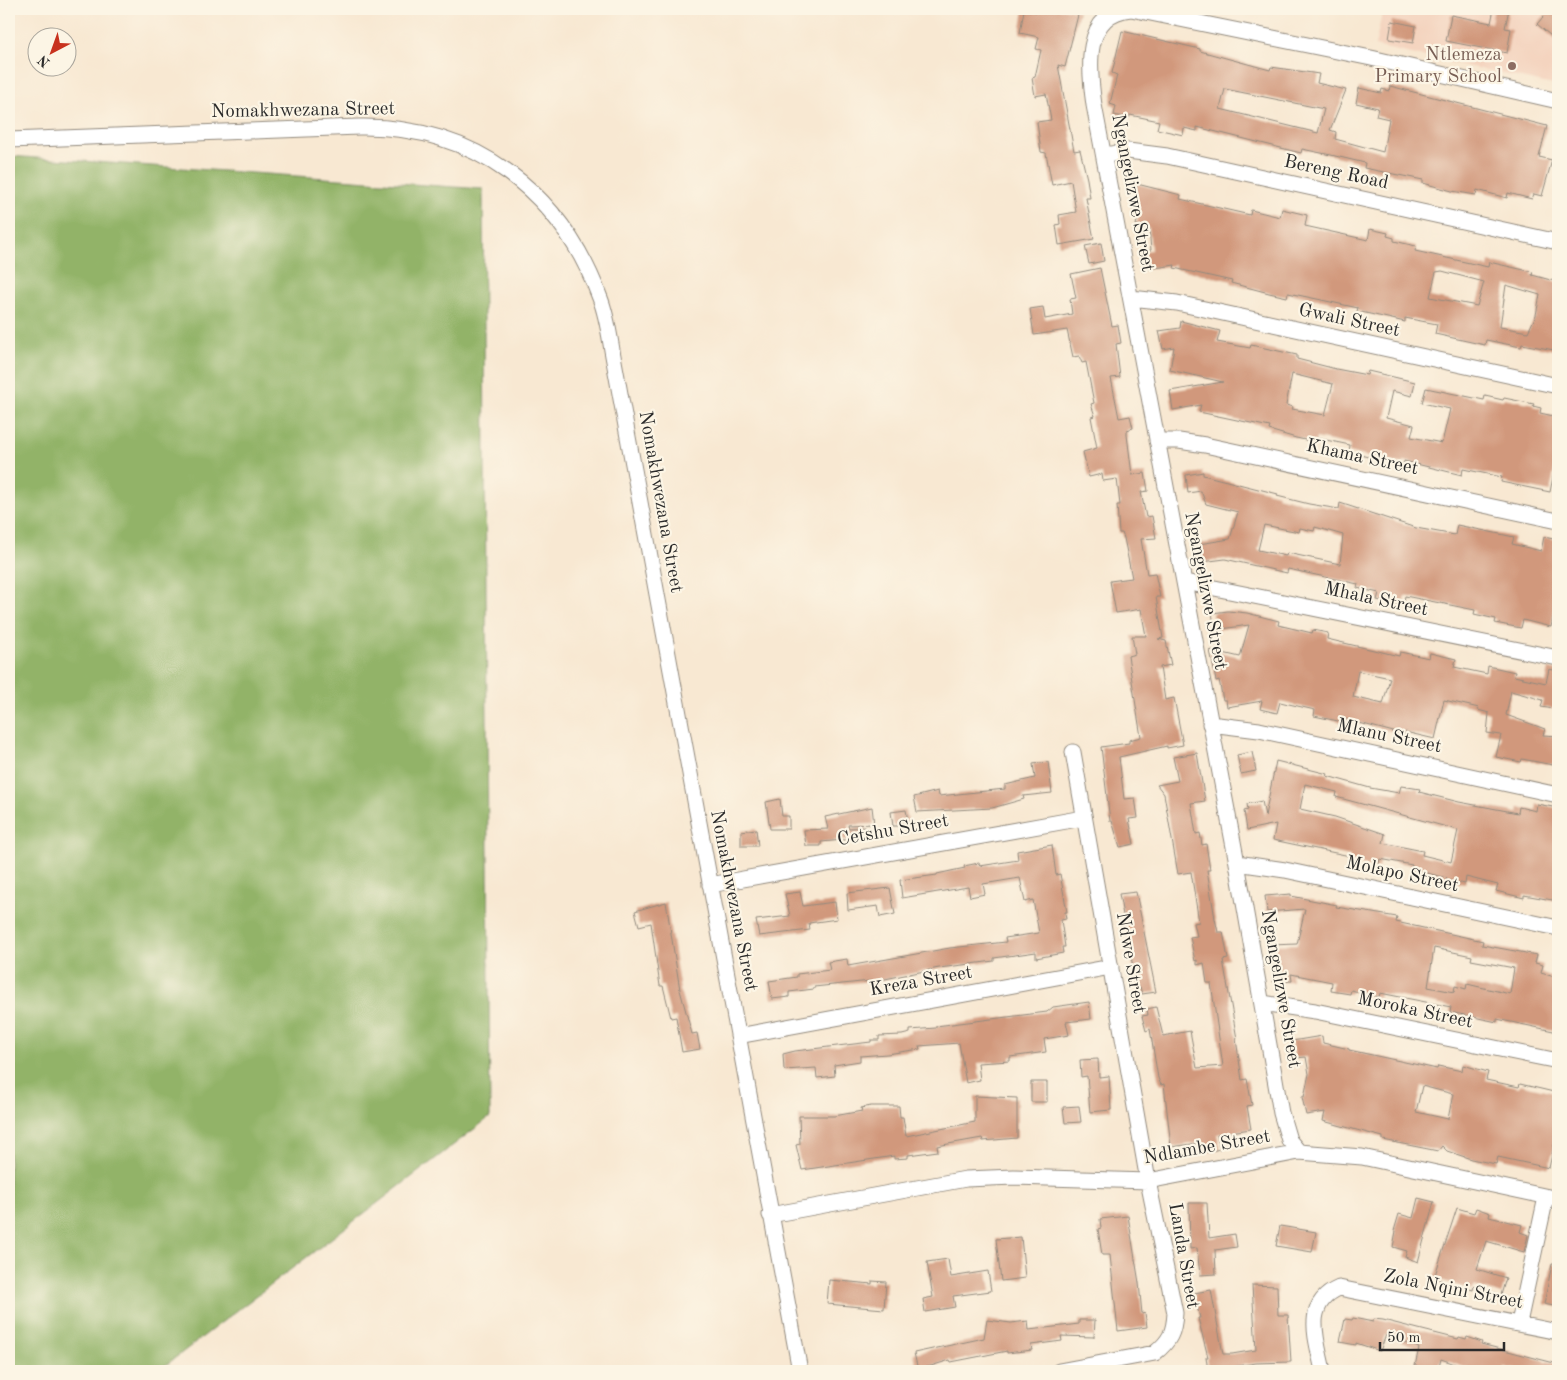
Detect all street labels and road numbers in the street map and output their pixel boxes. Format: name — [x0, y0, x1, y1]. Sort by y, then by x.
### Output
street label: Nomakhwezana Street — [211, 100, 395, 122]
street label: Ngangelizwe Street — [1107, 112, 1157, 274]
street label: Bereng Road — [1282, 153, 1390, 193]
street label: Gwali Street — [1297, 301, 1401, 341]
street label: Nomakhwezana Street — [635, 410, 685, 594]
street label: Khama Street — [1304, 437, 1420, 479]
street label: Ngangelizwe Street — [1180, 510, 1230, 672]
street label: Mhala Street — [1322, 580, 1430, 620]
street label: Mlanu Street — [1335, 717, 1443, 757]
street label: Nomakhwezana Street — [706, 809, 760, 993]
street label: Cetshu Street — [836, 812, 950, 850]
street label: Molapo Street — [1344, 854, 1460, 896]
street label: Ngangelizwe Street — [1257, 908, 1303, 1070]
street label: Ndwe Street — [1112, 911, 1148, 1015]
street label: Kreza Street — [868, 964, 974, 1000]
street label: Moroka Street — [1356, 989, 1474, 1033]
street label: Ndlambe Street — [1142, 1128, 1272, 1168]
street label: Landa Street — [1164, 1201, 1202, 1311]
street label: Zola Nqini Street — [1381, 1267, 1525, 1313]

